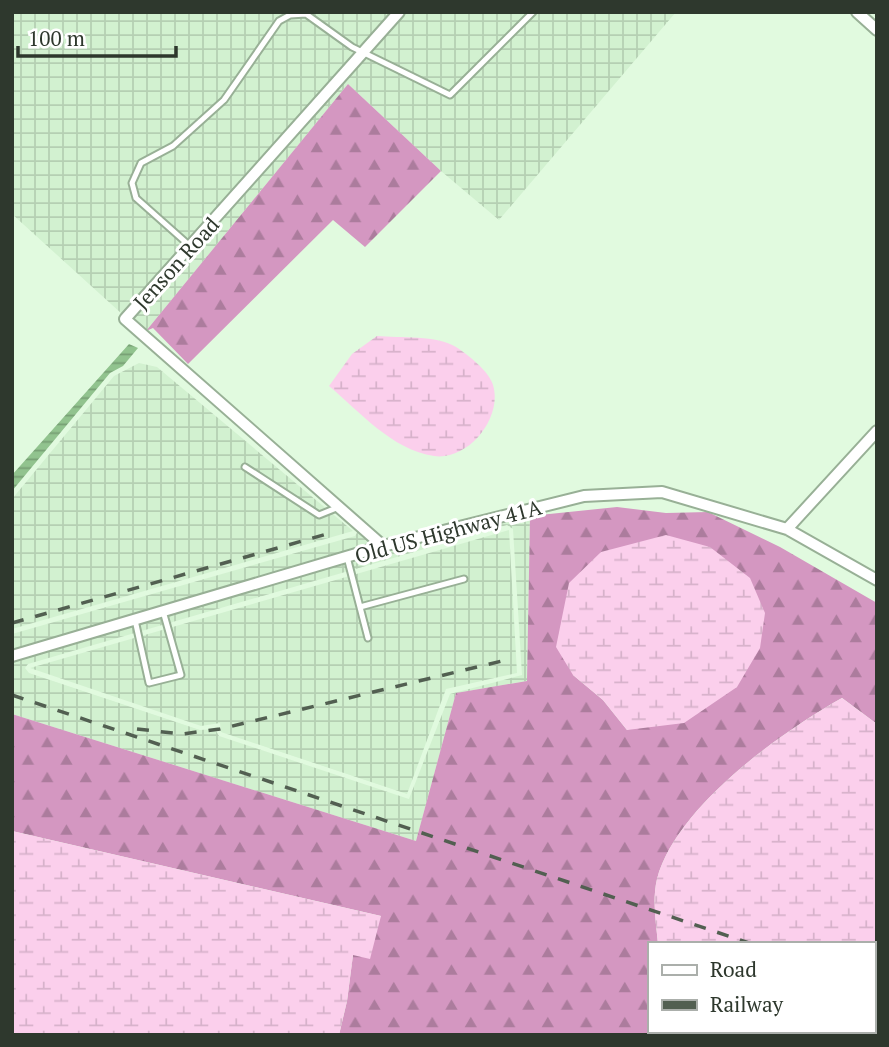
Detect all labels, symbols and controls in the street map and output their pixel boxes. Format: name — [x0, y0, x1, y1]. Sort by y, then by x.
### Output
scale bar — [18, 14, 175, 58]
text: 100 m — [28, 24, 85, 52]
street label: Jenson Road — [127, 211, 225, 315]
street label: Old US Highway 41A — [351, 492, 545, 569]
legend — [648, 942, 875, 1033]
text: Road — [710, 955, 757, 983]
text: Railway — [710, 990, 784, 1018]

